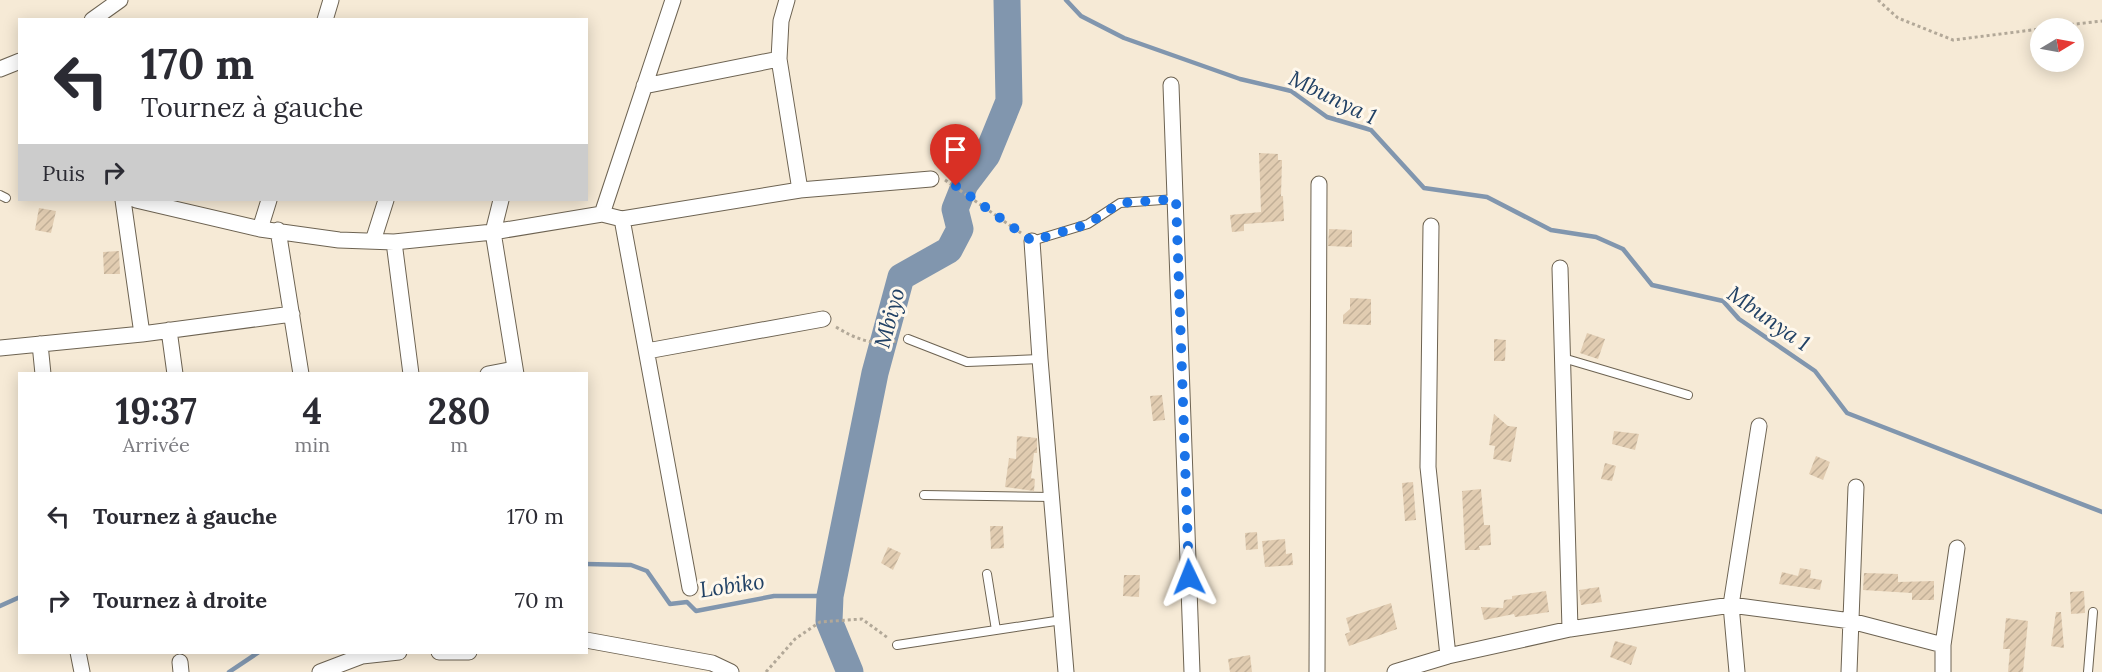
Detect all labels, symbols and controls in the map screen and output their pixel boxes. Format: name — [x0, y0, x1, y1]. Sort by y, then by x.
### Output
north arrow — [2030, 18, 2084, 72]
map controls — [2030, 18, 2084, 72]
text: 170 m — [141, 37, 254, 91]
icon: left — [42, 42, 120, 120]
water label: Mbunya 1 — [1284, 64, 1382, 130]
text: Tournez à gauche — [141, 90, 364, 124]
pin — [930, 124, 981, 186]
icon: arrive — [939, 133, 972, 166]
icon: right — [97, 156, 130, 189]
text: Puis — [42, 159, 85, 187]
water label: Mbunya 1 — [1722, 279, 1816, 357]
water label: Mbiyo — [868, 285, 910, 351]
text: 19:37 — [116, 388, 197, 434]
text: 4 — [303, 388, 322, 434]
text: 280 — [428, 388, 490, 434]
text: Arrivée — [123, 432, 190, 457]
text: min — [295, 432, 330, 457]
text: m — [450, 432, 468, 457]
icon: left — [42, 500, 75, 533]
text: Tournez à gauche — [93, 502, 277, 530]
text: 170 m — [507, 502, 564, 530]
position arrow — [1157, 545, 1221, 609]
water label: Lobiko — [698, 567, 766, 603]
icon: right — [42, 584, 75, 617]
text: Tournez à droite — [93, 586, 267, 614]
text: 70 m — [515, 586, 564, 614]

